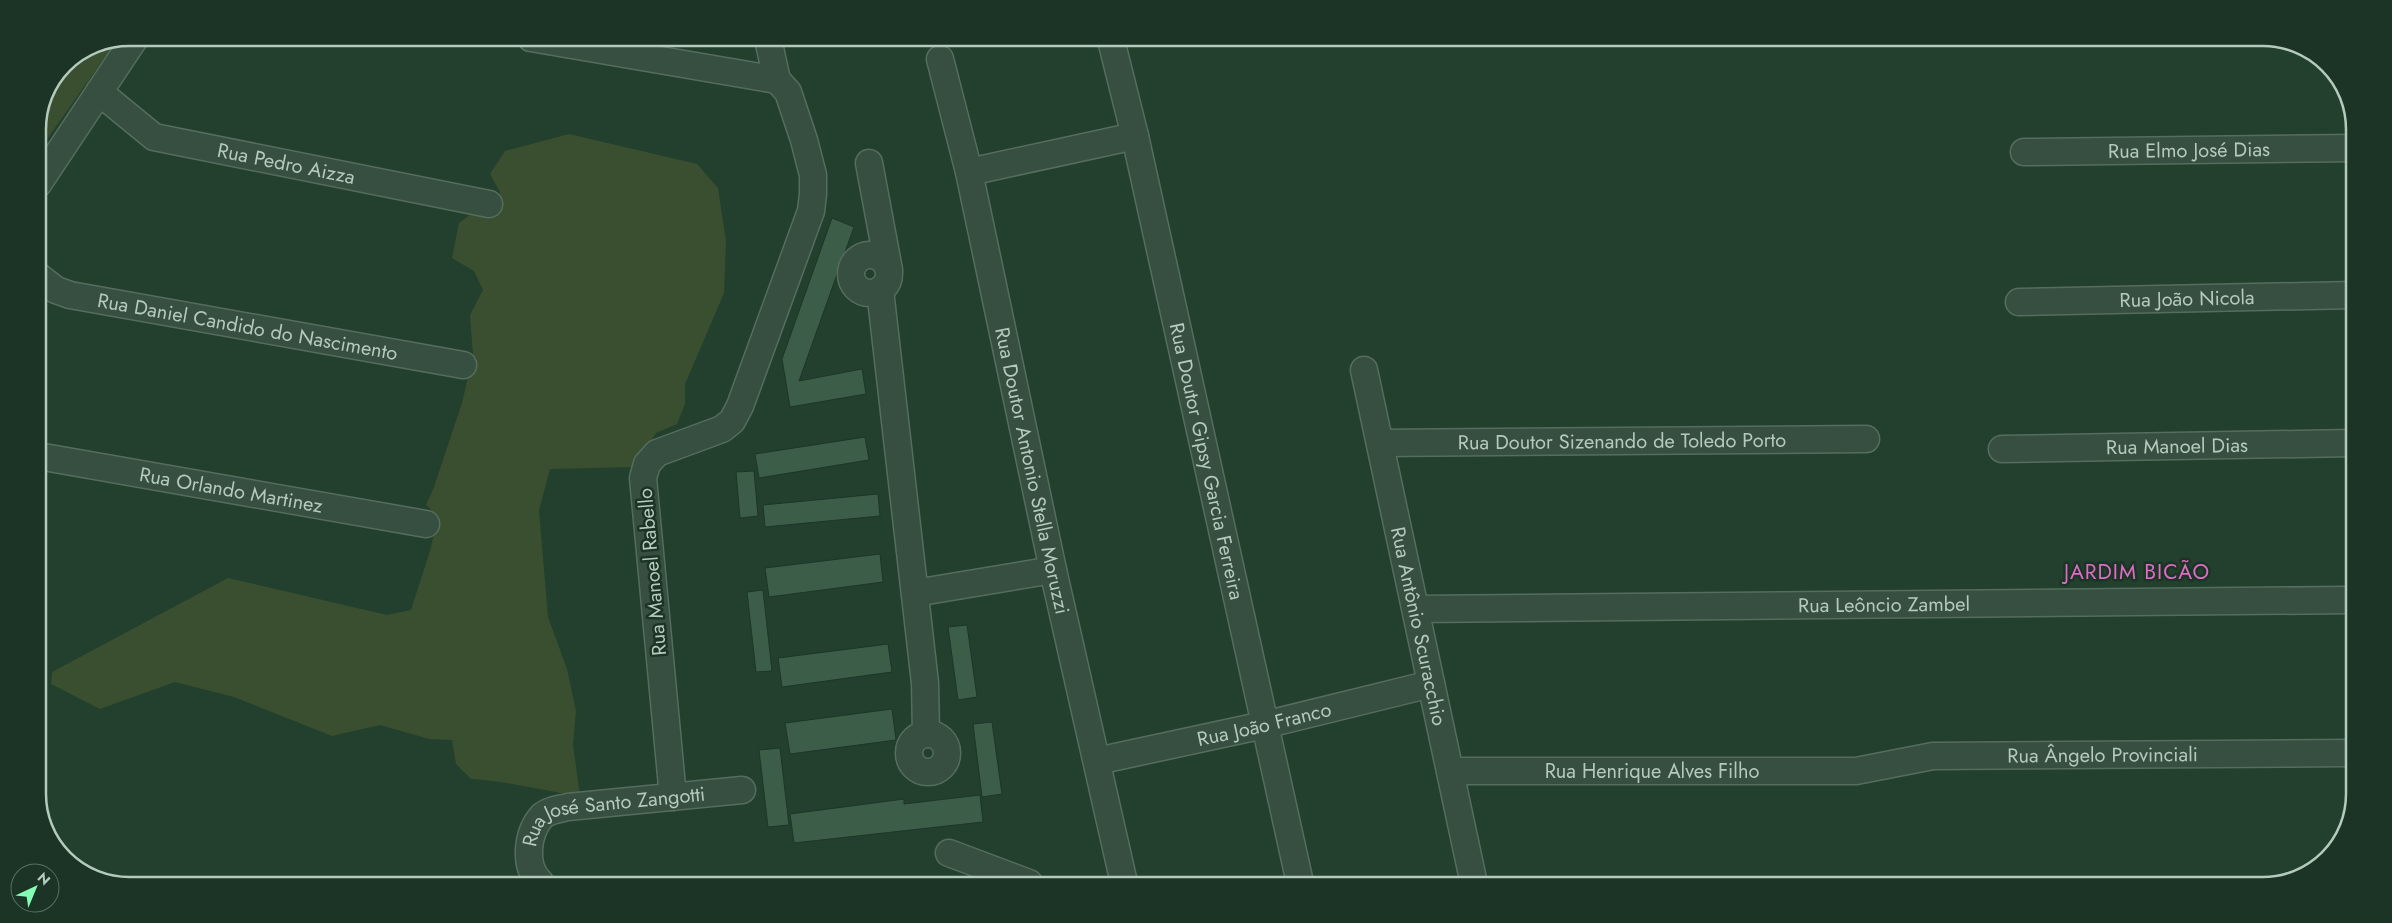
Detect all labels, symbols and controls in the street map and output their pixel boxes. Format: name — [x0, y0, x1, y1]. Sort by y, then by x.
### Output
street label: Rua Elmo José Dias — [2108, 135, 2270, 166]
street label: Rua Pedro Aizza — [215, 136, 358, 192]
street label: Rua João Nicola — [2119, 283, 2255, 315]
street label: Rua Daniel Candido do Nascimento — [95, 286, 400, 368]
street label: Rua Doutor Gipsy Garcia Ferreira — [1162, 320, 1251, 603]
street label: Rua Doutor Antonio Stella Moruzzi — [987, 325, 1077, 617]
street label: Rua Doutor Sizenando de Toledo Porto — [1458, 426, 1786, 457]
street label: Rua Manoel Dias — [2106, 431, 2248, 462]
street label: Rua Orlando Martinez — [137, 460, 325, 521]
street label: Rua Manoel Rabello — [631, 487, 674, 657]
street label: Rua Antônio Scuracchio — [1383, 524, 1454, 729]
district label: JARDIM BICÃO — [2061, 557, 2210, 587]
street label: Rua Leôncio Zambel — [1798, 590, 1970, 620]
street label: Rua João Franco — [1194, 695, 1334, 754]
street label: Rua Ângelo Provinciali — [2007, 740, 2198, 770]
street label: Rua Henrique Alves Filho — [1545, 757, 1759, 786]
street label: Rua José Santo Zangotti — [515, 780, 706, 849]
north arrow — [10, 863, 60, 913]
text: N — [33, 868, 55, 890]

